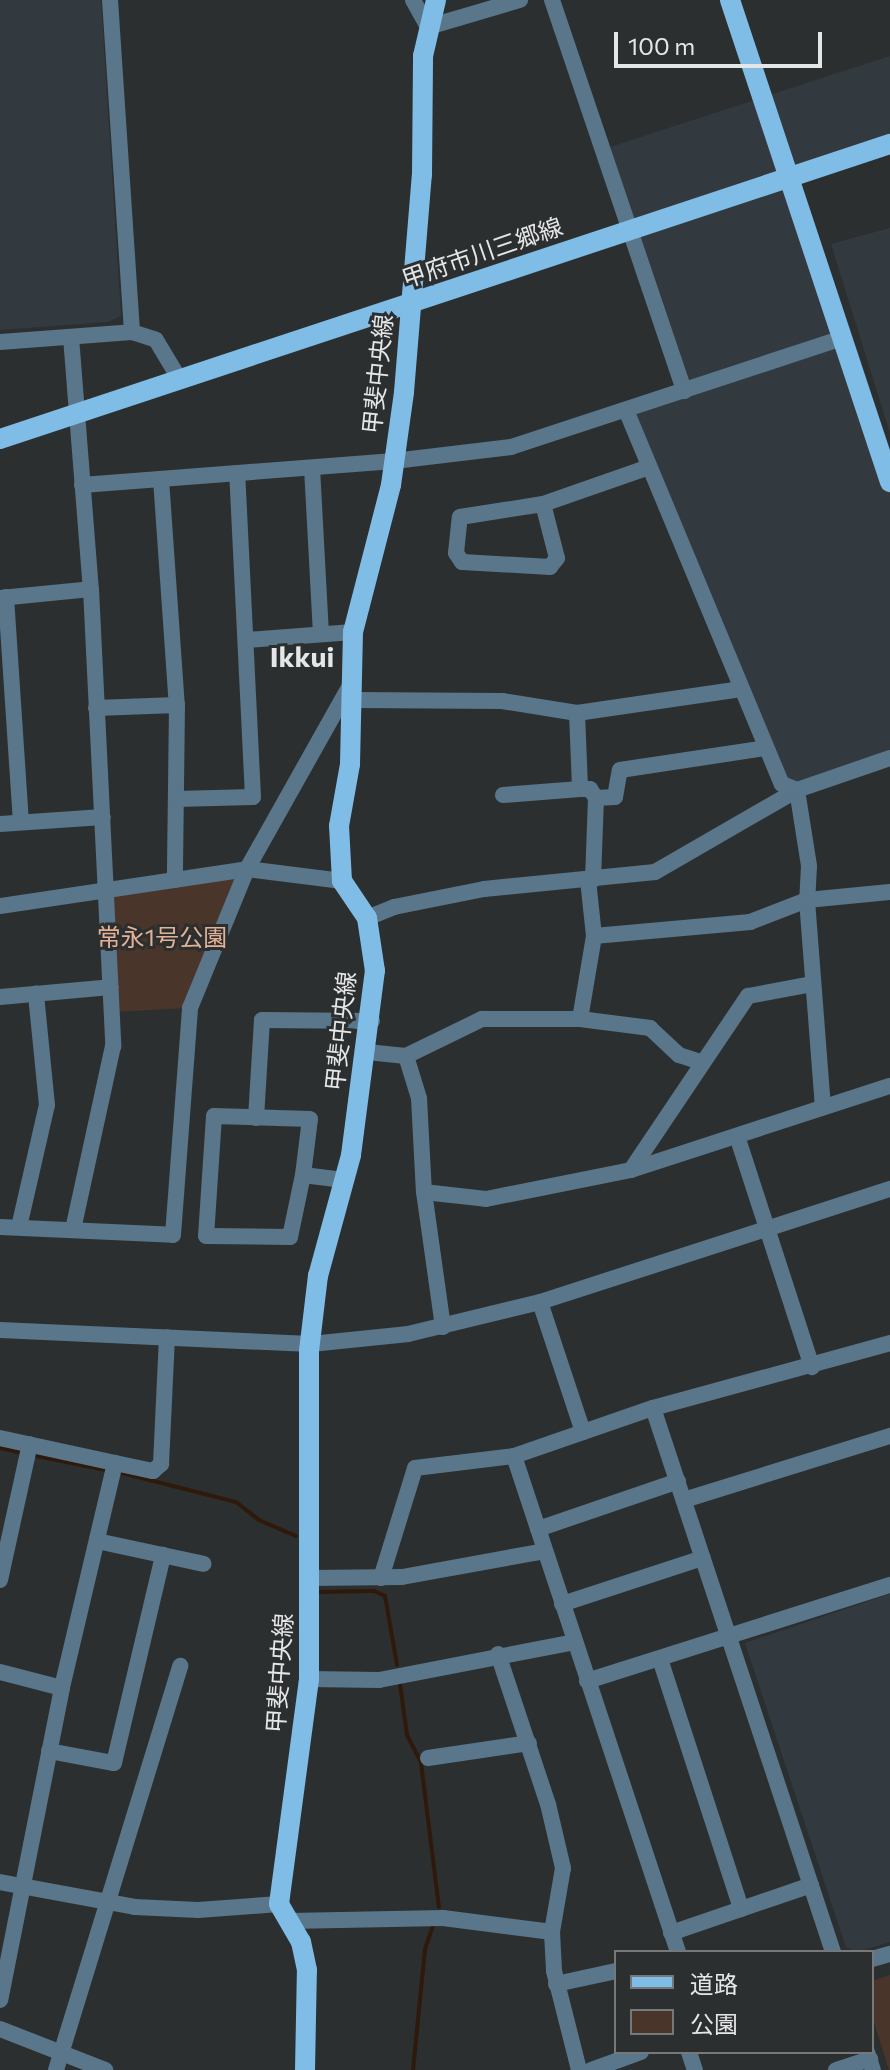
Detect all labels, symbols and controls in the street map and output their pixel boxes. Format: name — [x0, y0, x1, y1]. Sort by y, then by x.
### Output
scale bar — [618, 16, 826, 66]
text: 100 m — [628, 31, 695, 60]
street label: 甲府市川三郷線 — [398, 211, 566, 293]
street label: 甲斐中央線 — [356, 313, 398, 435]
district label: Ikkui — [270, 639, 334, 673]
park label: 常永1号公園 — [97, 923, 227, 951]
street label: 甲斐中央線 — [319, 970, 361, 1092]
street label: 甲斐中央線 — [260, 1612, 298, 1734]
legend — [614, 1950, 874, 2054]
text: 道路 — [690, 1969, 738, 1998]
text: 公園 — [690, 2009, 738, 2038]

